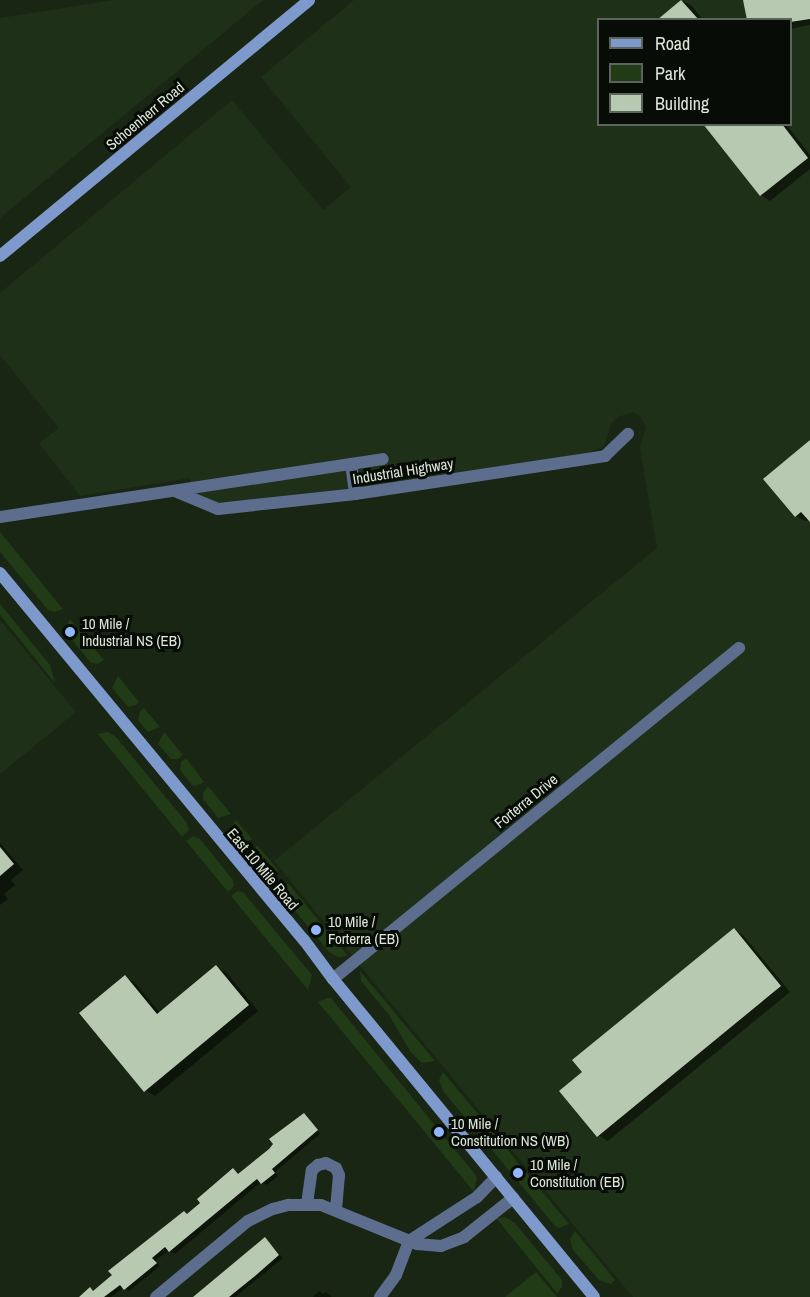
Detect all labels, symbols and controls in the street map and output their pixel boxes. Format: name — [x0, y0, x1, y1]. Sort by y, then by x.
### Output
legend — [597, 18, 792, 126]
text: Road — [655, 31, 690, 56]
text: Park — [655, 61, 685, 86]
street label: Schoenherr Road — [102, 78, 188, 154]
text: Building — [655, 91, 709, 116]
street label: Industrial Highway — [351, 454, 455, 488]
place label: 10 Mile / Industrial NS (EB) — [82, 614, 181, 649]
marker: 10 Mile / Industrial NS (EB) — [63, 625, 77, 639]
street label: Forterra Drive — [491, 770, 561, 832]
street label: East 10 Mile Road — [224, 824, 302, 914]
place label: 10 Mile / Forterra (EB) — [328, 912, 399, 947]
marker: 10 Mile / Forterra (EB) — [309, 923, 323, 937]
place label: 10 Mile / Constitution NS (WB) — [451, 1114, 569, 1149]
marker: 10 Mile / Constitution NS (WB) — [432, 1125, 446, 1139]
place label: 10 Mile / Constitution (EB) — [530, 1155, 624, 1190]
marker: 10 Mile / Constitution (EB) — [511, 1166, 525, 1180]

